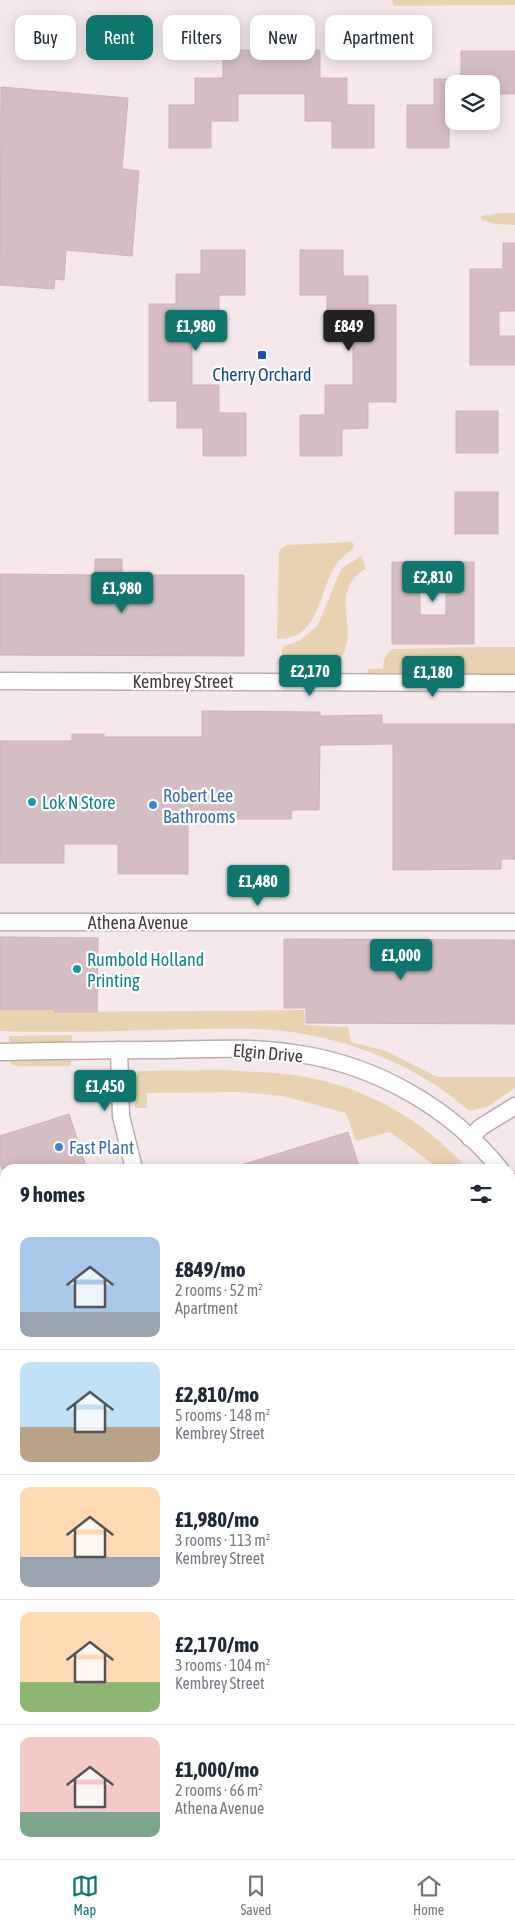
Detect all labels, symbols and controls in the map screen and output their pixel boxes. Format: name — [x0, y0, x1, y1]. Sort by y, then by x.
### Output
chip: Buy — [15, 15, 76, 60]
chip: Rent — [86, 15, 153, 60]
chip: Filters — [163, 15, 240, 60]
chip: New — [250, 15, 315, 60]
chip: Apartment — [325, 15, 432, 60]
map controls — [445, 75, 500, 130]
button: layers — [445, 75, 500, 130]
pin: £1,980 — [155, 310, 237, 352]
pin: £849 — [319, 310, 379, 352]
text: £1,980 — [176, 317, 216, 335]
text: £849 — [334, 317, 364, 335]
marker: Cherry Orchard — [256, 349, 268, 361]
place label: Cherry Orchard — [213, 364, 311, 385]
pin: £2,810 — [392, 560, 474, 603]
text: £2,810 — [413, 568, 453, 586]
pin: £1,980 — [81, 572, 163, 614]
text: £1,980 — [102, 579, 142, 597]
pin: £2,170 — [269, 654, 351, 697]
pin: £1,180 — [392, 656, 474, 698]
text: £2,170 — [290, 662, 330, 680]
text: £1,180 — [413, 663, 453, 681]
street label: Kembrey Street — [133, 671, 233, 692]
place label: Robert Lee Bathrooms — [163, 785, 235, 827]
place label: Lok N Store — [42, 792, 115, 813]
marker: Lok N Store — [26, 796, 38, 808]
marker: Robert Lee Bathrooms — [147, 799, 159, 811]
pin: £1,480 — [217, 864, 299, 907]
text: £1,480 — [238, 872, 278, 890]
street label: Athena Avenue — [88, 912, 188, 933]
pin: £1,000 — [360, 938, 442, 981]
text: £1,000 — [381, 946, 421, 964]
place label: Rumbold Holland Printing — [87, 949, 204, 991]
marker: Rumbold Holland Printing — [71, 963, 83, 975]
street label: Elgin Drive — [232, 1039, 304, 1067]
pin: £1,450 — [64, 1070, 146, 1112]
text: £1,450 — [85, 1077, 125, 1095]
place label: Fast Plant — [69, 1137, 134, 1158]
marker: Fast Plant — [53, 1141, 65, 1153]
icon: filters — [467, 1180, 495, 1208]
text: 9 homes — [20, 1182, 85, 1206]
icon: home — [60, 1257, 120, 1317]
text: £849/mo — [175, 1257, 246, 1281]
text: 2 rooms · 52 m² — [175, 1281, 263, 1299]
text: Apartment — [175, 1299, 238, 1317]
icon: home — [60, 1382, 120, 1442]
text: £2,810/mo — [175, 1382, 259, 1406]
text: 5 rooms · 148 m² — [175, 1406, 270, 1424]
text: Kembrey Street — [175, 1424, 265, 1442]
icon: home — [60, 1507, 120, 1567]
text: £1,980/mo — [175, 1507, 259, 1531]
text: 3 rooms · 113 m² — [175, 1531, 270, 1549]
text: Kembrey Street — [175, 1549, 265, 1567]
icon: home — [60, 1632, 120, 1692]
text: £2,170/mo — [175, 1632, 259, 1656]
text: 3 rooms · 104 m² — [175, 1656, 270, 1674]
text: Kembrey Street — [175, 1674, 265, 1692]
icon: home — [60, 1757, 120, 1817]
text: £1,000/mo — [175, 1757, 259, 1781]
text: 2 rooms · 66 m² — [175, 1781, 263, 1799]
text: Athena Avenue — [175, 1799, 264, 1817]
tab: Map — [71, 1872, 99, 1918]
tab: Saved — [240, 1872, 271, 1918]
tab: Home — [413, 1872, 444, 1918]

